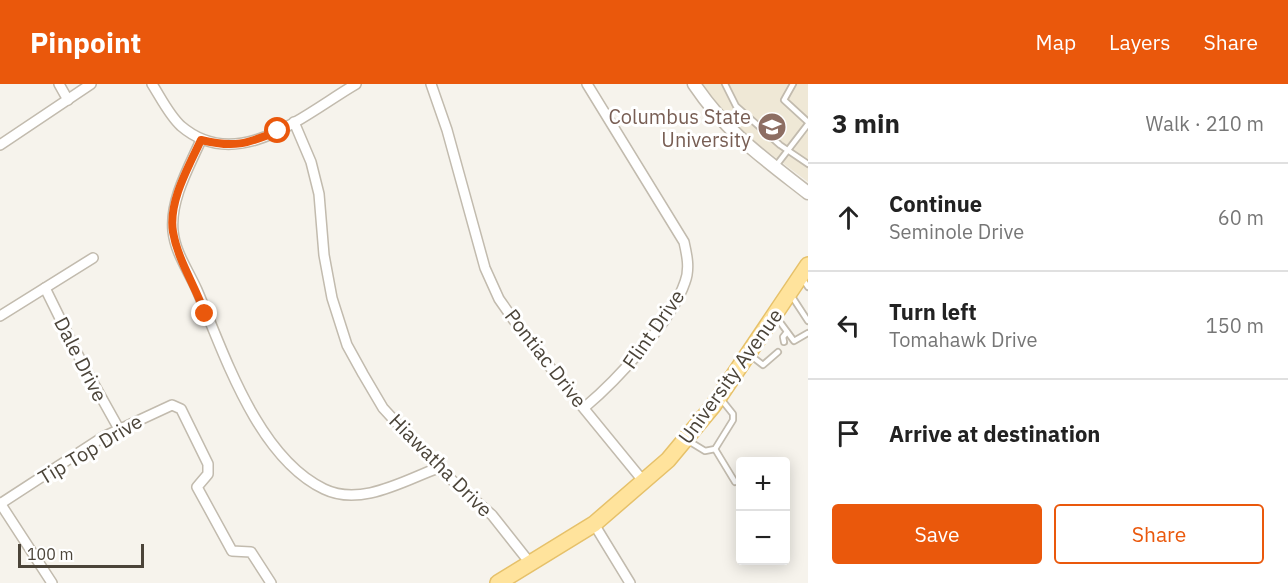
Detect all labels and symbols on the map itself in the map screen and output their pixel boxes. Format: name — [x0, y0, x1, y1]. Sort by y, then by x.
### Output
place label: Columbus State University — [608, 103, 751, 153]
school or university icon: Columbus State University — [756, 111, 788, 143]
route start — [264, 117, 290, 143]
street label: Flint Drive — [616, 284, 690, 374]
route end — [191, 300, 217, 326]
street label: Pontiac Drive — [499, 303, 593, 413]
street label: University Avenue — [672, 303, 788, 449]
street label: Dale Drive — [48, 312, 114, 406]
street label: Tip Top Drive — [33, 407, 147, 491]
street label: Hiawatha Drive — [383, 407, 499, 523]
scale bar — [18, 541, 144, 568]

